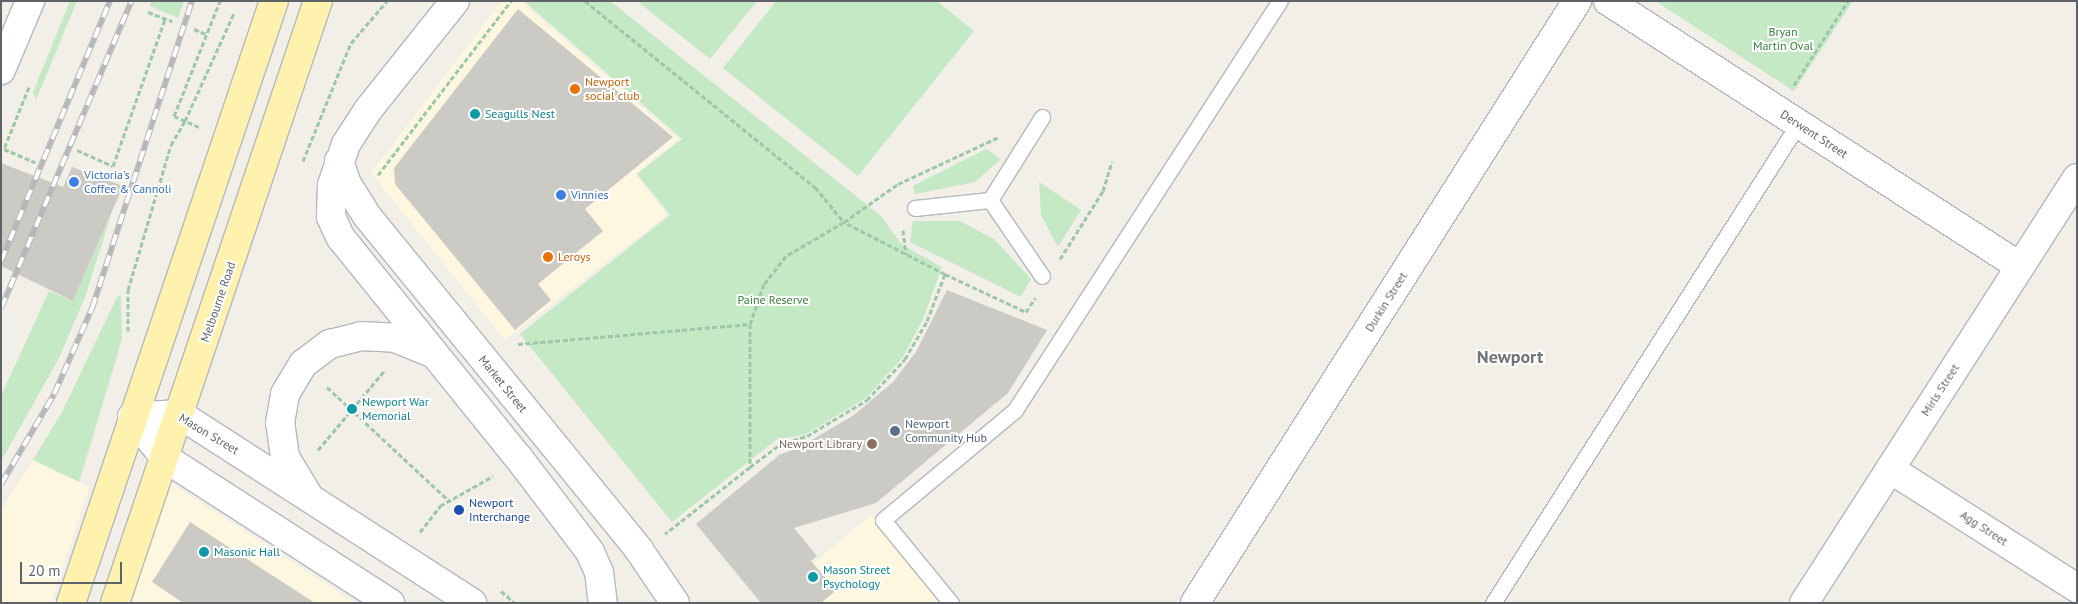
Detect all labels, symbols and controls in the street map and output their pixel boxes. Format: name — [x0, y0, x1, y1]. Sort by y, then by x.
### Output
park label: Bryan Martin Oval — [1753, 25, 1813, 53]
place label: Newport social club — [585, 75, 640, 103]
marker: Newport social club — [569, 83, 581, 95]
place label: Seagulls Nest — [485, 107, 555, 121]
street label: Derwent Street — [1778, 107, 1850, 161]
marker: Seagulls Nest — [469, 108, 481, 120]
place label: Victoria's Coffee & Cannoli — [84, 168, 171, 196]
marker: Victoria's Coffee & Cannoli — [68, 176, 80, 188]
place label: Vinnies — [571, 188, 609, 202]
marker: Vinnies — [555, 189, 567, 201]
place label: Leroys — [558, 250, 591, 264]
marker: Leroys — [542, 251, 554, 263]
street label: Melbourne Road — [198, 260, 238, 344]
street label: Durkin Street — [1362, 269, 1410, 335]
park label: Paine Reserve — [738, 293, 808, 307]
district label: Newport — [1477, 346, 1543, 368]
street label: Market Street — [476, 353, 530, 415]
street label: Mirls Street — [1918, 361, 1962, 419]
place label: Newport War Memorial — [362, 395, 429, 423]
marker: Newport War Memorial — [346, 403, 358, 415]
street label: Mason Street — [176, 410, 242, 458]
place label: Newport Community Hub — [905, 417, 987, 445]
marker: Newport Community Hub — [889, 425, 901, 437]
place label: Newport Library — [779, 437, 862, 451]
marker: Newport Library — [866, 438, 878, 450]
place label: Newport Interchange — [469, 496, 530, 524]
marker: Newport Interchange — [453, 504, 465, 516]
street label: Agg Street — [1958, 507, 2010, 549]
place label: Masonic Hall — [214, 545, 280, 559]
marker: Masonic Hall — [198, 546, 210, 558]
scale bar — [22, 552, 125, 584]
text: 20 m — [28, 561, 61, 580]
place label: Mason Street Psychology — [823, 563, 890, 591]
marker: Mason Street Psychology — [807, 571, 819, 583]

